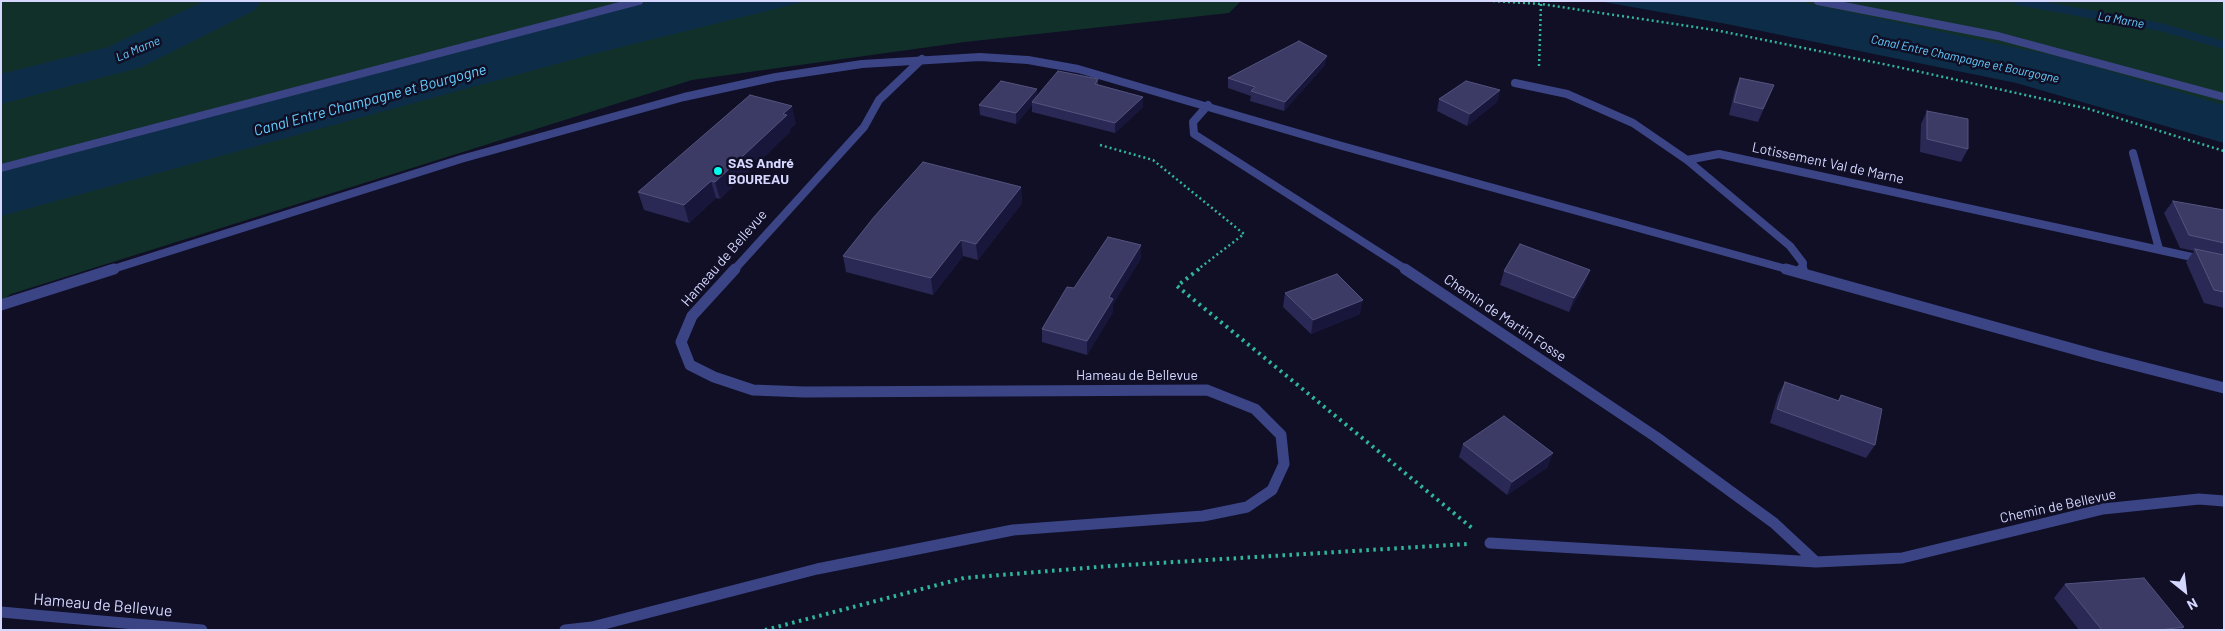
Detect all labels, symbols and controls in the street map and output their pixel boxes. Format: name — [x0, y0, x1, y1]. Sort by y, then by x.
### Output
water label: La Marne — [2097, 9, 2145, 31]
water label: Canal Entre Champagne et Bourgogne — [1870, 32, 2060, 86]
water label: La Marne — [114, 33, 162, 65]
water label: Canal Entre Champagne et Bourgogne — [252, 60, 488, 140]
street label: Lotissement Val de Marne — [1750, 139, 1906, 187]
place label: SAS André BOUREAU — [728, 155, 794, 188]
marker: SAS André BOUREAU — [712, 165, 724, 177]
street label: Hameau de Bellevue — [678, 206, 770, 310]
street label: Chemin de Martin Fosse — [1441, 271, 1569, 365]
street label: Hameau de Bellevue — [1076, 367, 1198, 383]
street label: Chemin de Bellevue — [1998, 485, 2118, 527]
north arrow — [2160, 566, 2210, 616]
street label: Hameau de Bellevue — [33, 589, 173, 621]
text: N — [2184, 595, 2201, 614]

